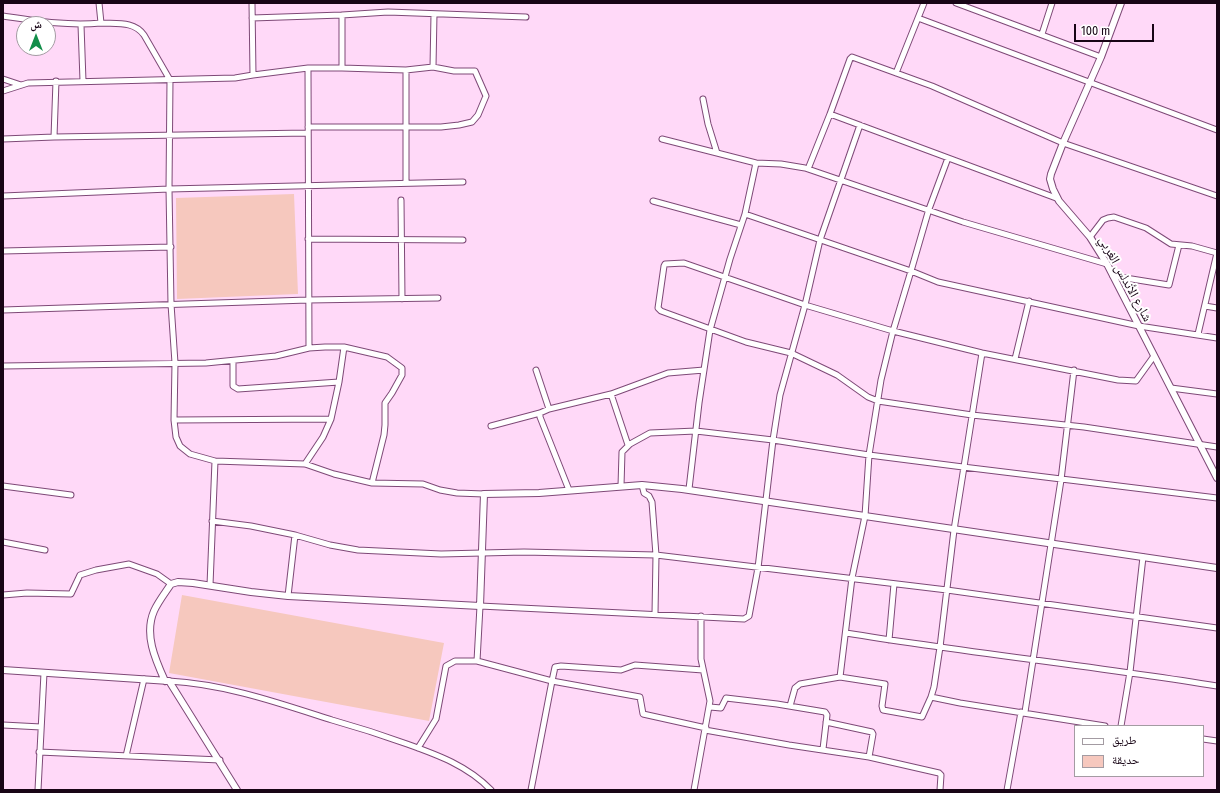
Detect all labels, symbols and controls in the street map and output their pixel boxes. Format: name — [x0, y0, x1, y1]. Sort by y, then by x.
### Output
north arrow — [16, 16, 56, 56]
scale bar — [1076, 16, 1156, 42]
text: ش — [30, 18, 42, 31]
text: 100 m — [1081, 24, 1110, 38]
street label: شارع الأندلس الغربي — [1095, 234, 1155, 324]
legend — [1074, 725, 1204, 777]
text: طريق — [1112, 733, 1137, 747]
text: حديقة — [1112, 753, 1140, 767]

